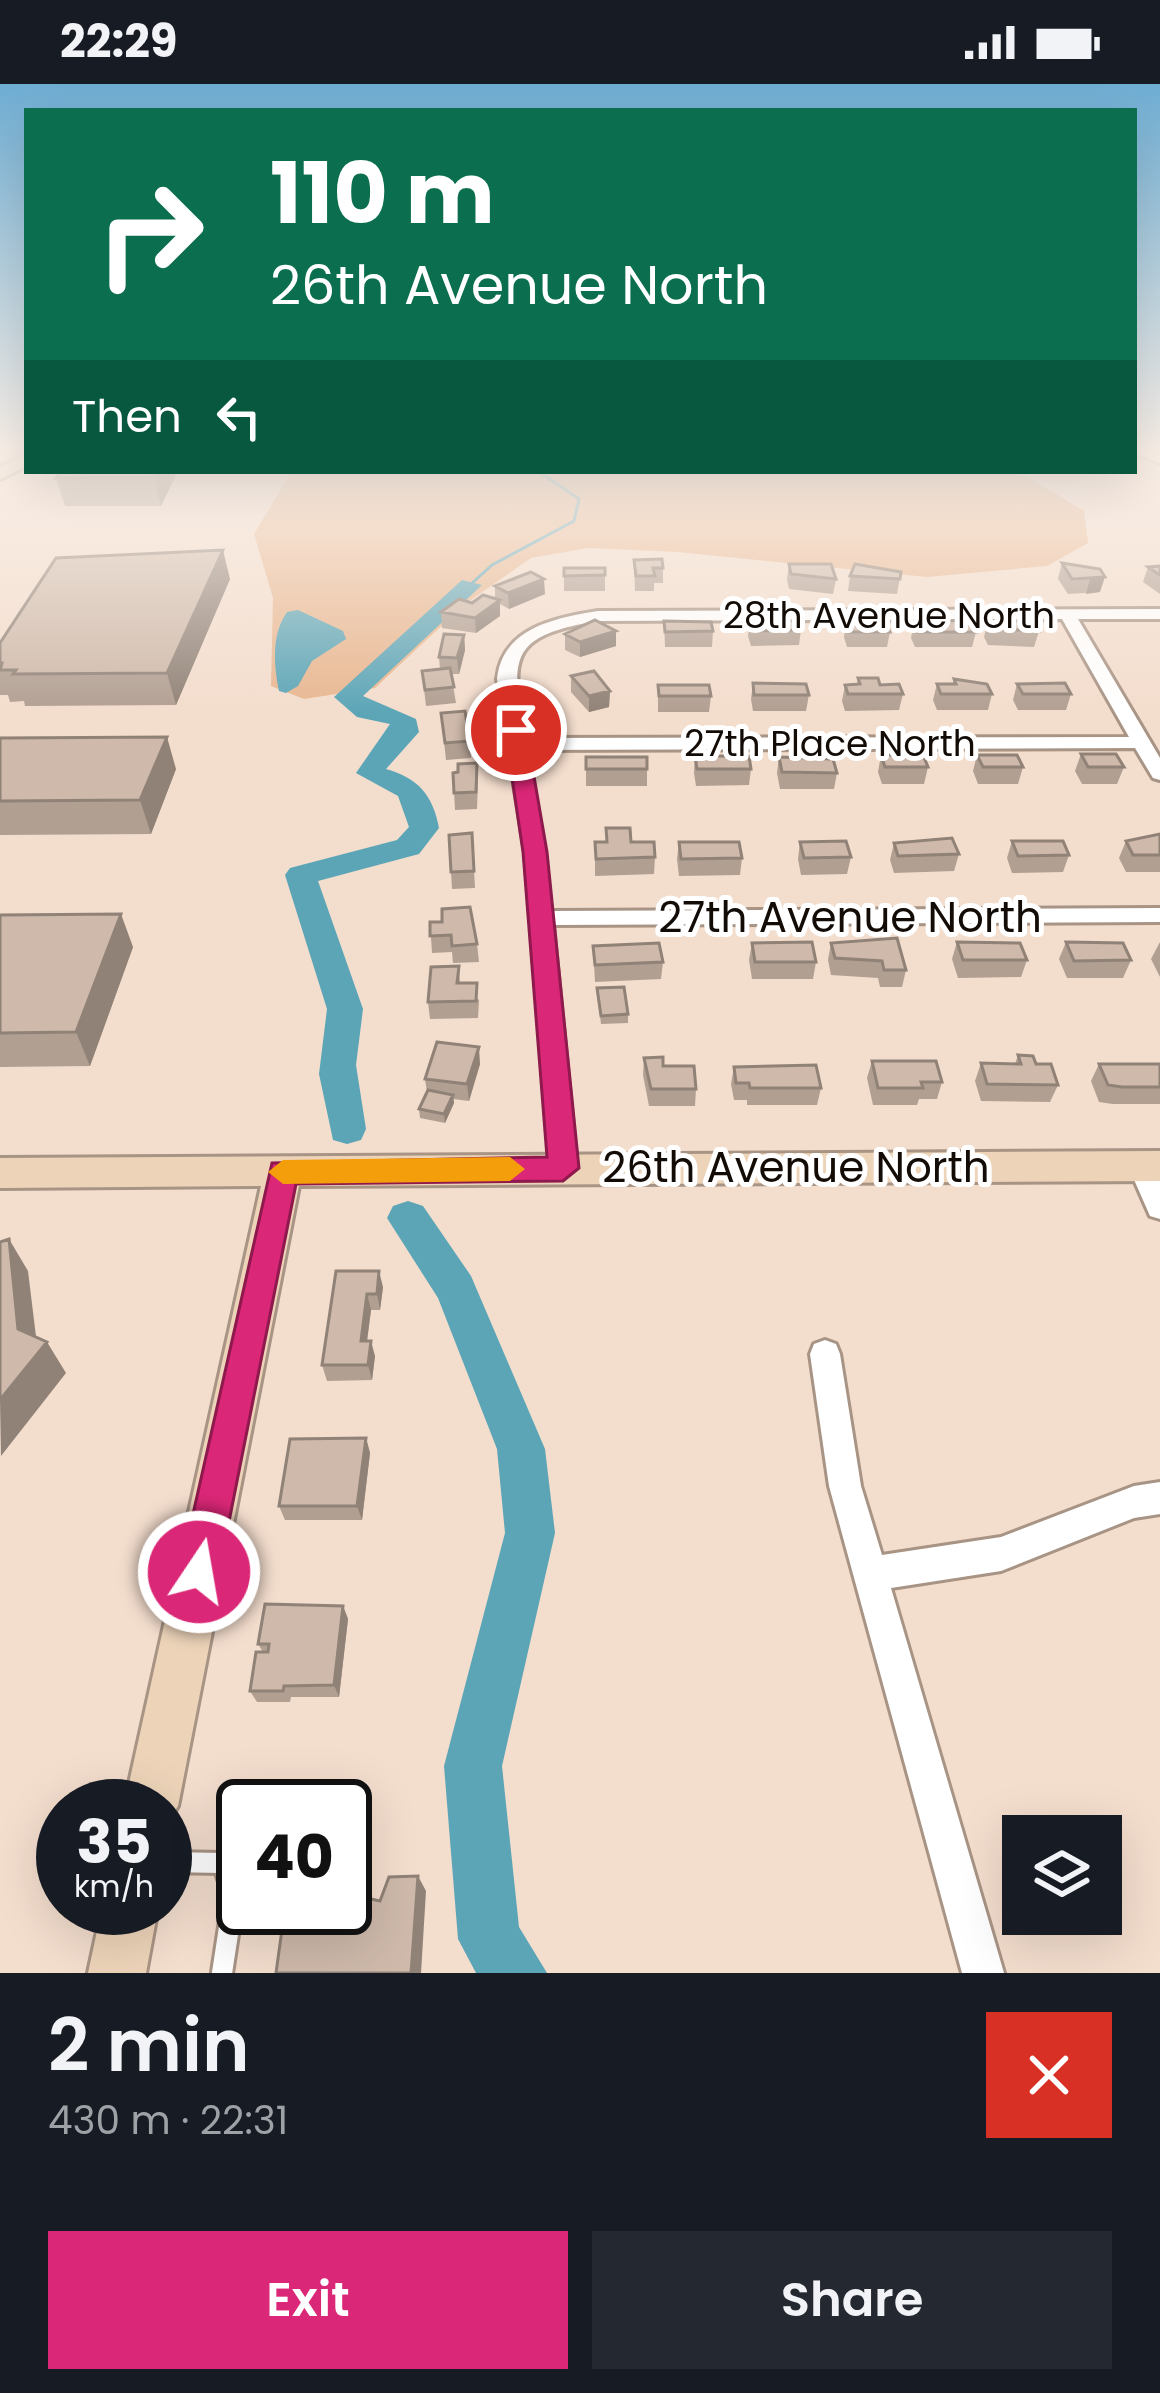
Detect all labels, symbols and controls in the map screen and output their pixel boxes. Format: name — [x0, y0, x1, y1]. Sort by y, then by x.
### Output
text: 22:29 — [60, 10, 178, 73]
text: 110 m — [270, 135, 495, 252]
icon: right — [72, 156, 228, 312]
text: 26th Avenue North — [270, 247, 768, 323]
icon: left — [206, 384, 272, 450]
text: Then — [72, 385, 182, 448]
street label: 28th Avenue North — [723, 590, 1055, 641]
pin — [465, 679, 567, 781]
icon: arrive — [483, 697, 549, 763]
street label: 27th Place North — [684, 718, 976, 769]
street label: 27th Avenue North — [658, 888, 1042, 947]
street label: 26th Avenue North — [602, 1138, 990, 1197]
position arrow — [136, 1509, 262, 1635]
speed limit sign: 40 — [216, 1779, 372, 1935]
text: 35 — [76, 1800, 152, 1884]
map controls — [1002, 1815, 1122, 1935]
button: layers — [1002, 1815, 1122, 1935]
text: km/h — [74, 1865, 154, 1908]
text: 2 min — [48, 1995, 250, 2096]
button: close — [986, 2012, 1112, 2138]
text: 430 m · 22:31 — [48, 2093, 288, 2148]
button: Exit — [48, 2231, 568, 2369]
button: Share — [592, 2231, 1112, 2369]

